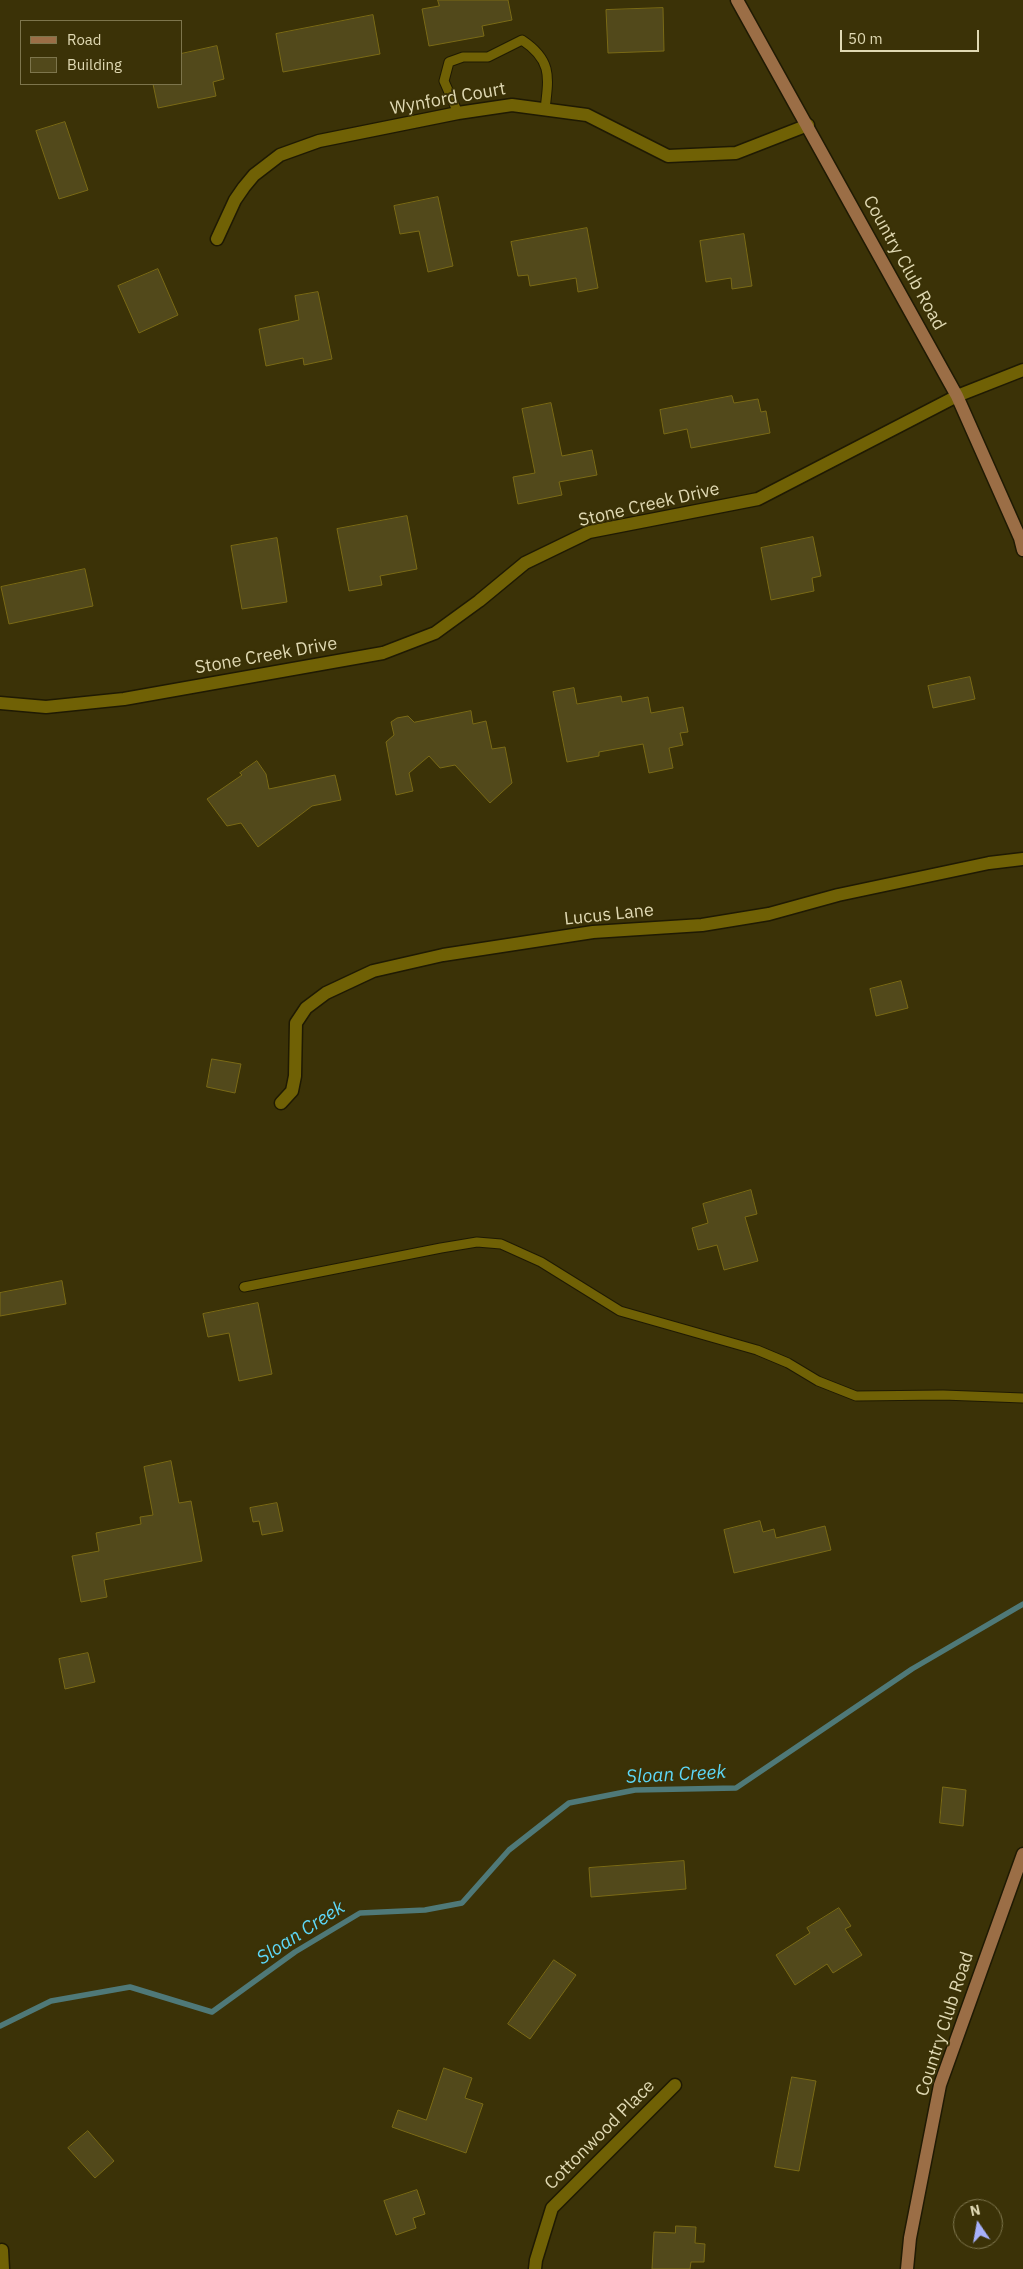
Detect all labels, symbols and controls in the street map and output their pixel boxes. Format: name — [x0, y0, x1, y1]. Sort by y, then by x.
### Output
legend — [20, 20, 182, 85]
scale bar — [843, 20, 982, 52]
text: 50 m — [848, 29, 883, 48]
text: Road — [67, 30, 102, 49]
text: Building — [67, 55, 122, 74]
street label: Wynford Court — [389, 78, 507, 120]
street label: Country Club Road — [858, 192, 950, 334]
street label: Stone Creek Drive — [576, 478, 722, 532]
street label: Stone Creek Drive — [193, 633, 339, 679]
street label: Lucus Lane — [563, 900, 655, 930]
water label: Sloan Creek — [625, 1761, 727, 1789]
water label: Sloan Creek — [253, 1896, 349, 1970]
street label: Country Club Road — [911, 1949, 979, 2099]
street label: Cottonwood Place — [540, 2075, 660, 2195]
north arrow — [953, 2199, 1003, 2249]
text: N — [968, 2200, 982, 2220]

